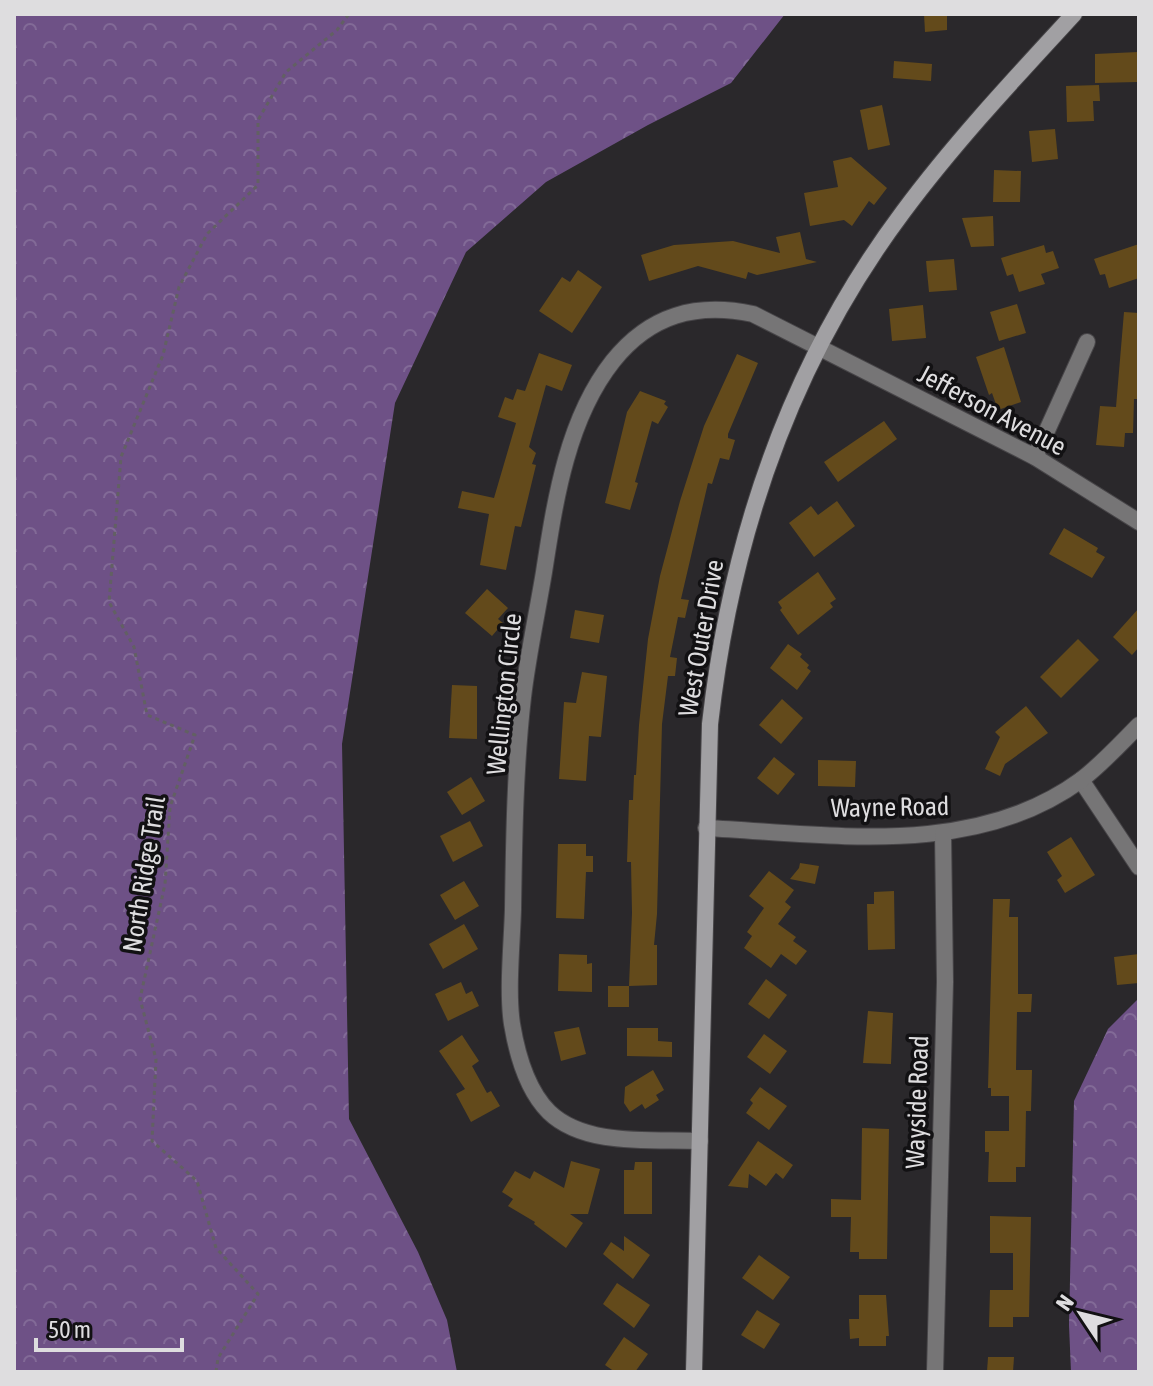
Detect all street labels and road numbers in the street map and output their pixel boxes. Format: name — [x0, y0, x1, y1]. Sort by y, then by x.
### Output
street label: Jefferson Avenue — [913, 358, 1071, 462]
street label: West Outer Drive — [672, 557, 730, 719]
street label: Wellington Circle — [481, 612, 527, 776]
street label: Wayne Road — [831, 791, 949, 823]
street label: North Ridge Trail — [117, 794, 171, 954]
street label: Wayside Road — [900, 1035, 934, 1169]

